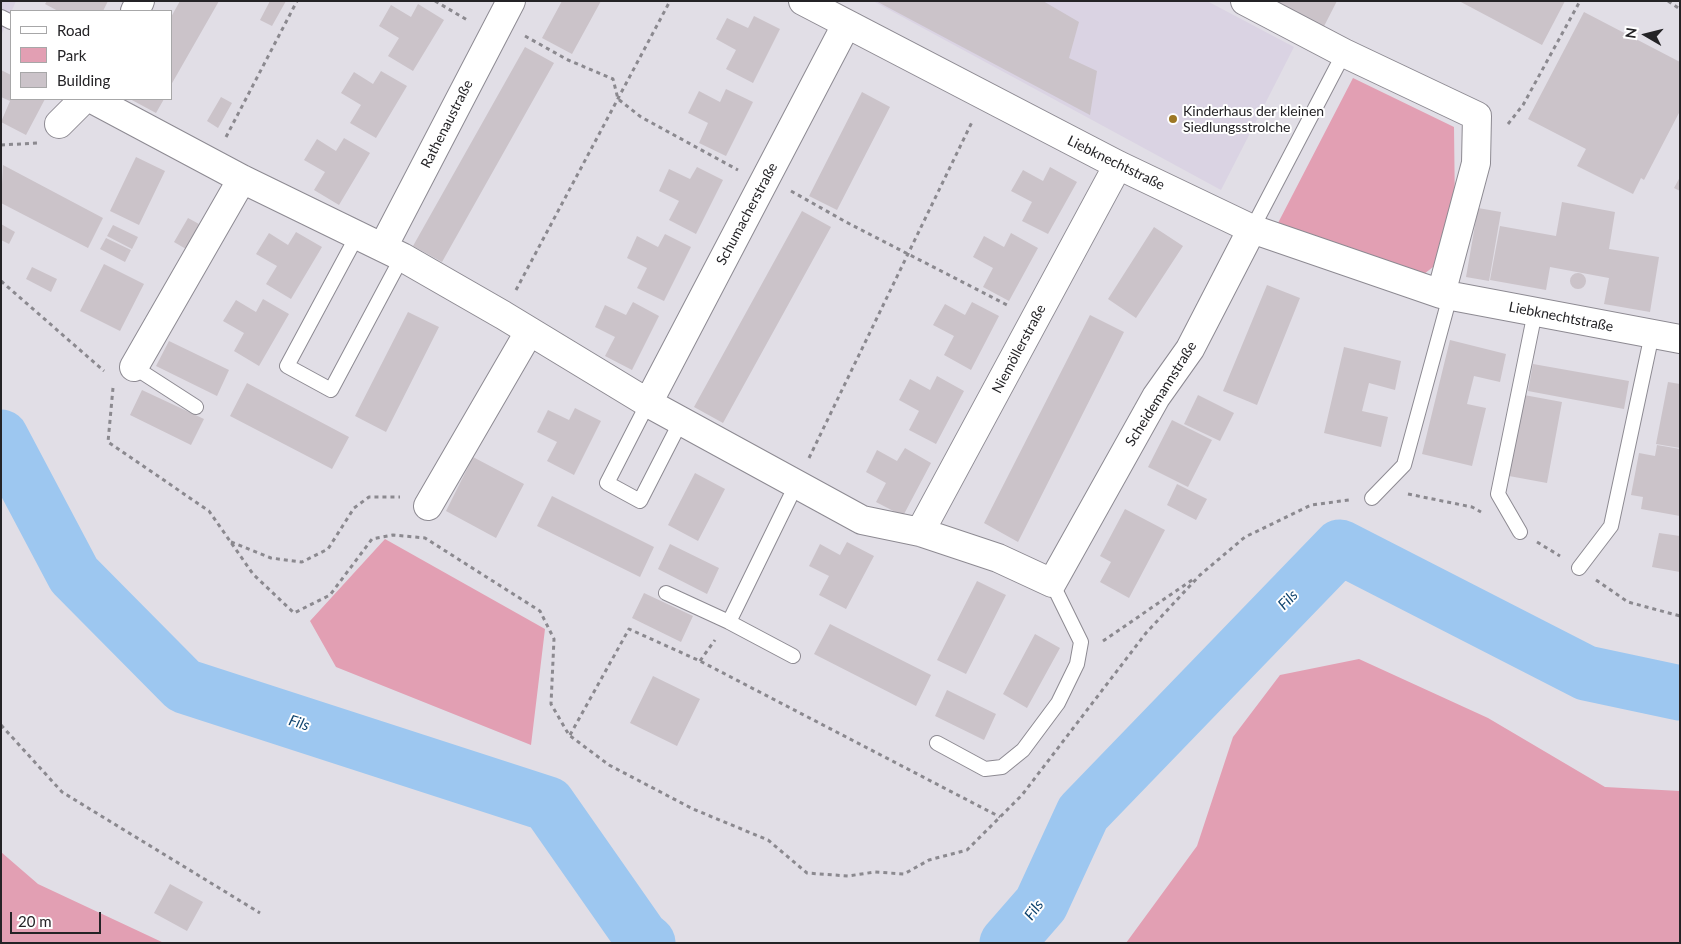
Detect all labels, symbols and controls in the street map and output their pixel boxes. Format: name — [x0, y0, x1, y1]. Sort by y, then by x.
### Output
legend — [10, 10, 172, 100]
north arrow — [1621, 10, 1671, 60]
text: Road — [57, 21, 90, 39]
text: N — [1621, 26, 1640, 39]
text: Park — [57, 46, 86, 64]
text: Building — [57, 71, 110, 89]
street label: Rathenaustraße — [418, 77, 476, 171]
place label: Kinderhaus der kleinen Siedlungsstrolche — [1183, 103, 1324, 136]
marker: Kinderhaus der kleinen Siedlungsstrolche — [1167, 113, 1179, 125]
street label: Liebknechtstraße — [1065, 132, 1167, 194]
street label: Schumacherstraße — [713, 160, 781, 268]
street label: Liebknechtstraße — [1507, 299, 1615, 335]
street label: Niemöllerstraße — [988, 302, 1050, 396]
street label: Scheidemannstraße — [1122, 338, 1200, 450]
water label: Fils — [1274, 586, 1302, 614]
water label: Fils — [286, 711, 312, 735]
water label: Fils — [1021, 896, 1047, 924]
scale bar — [12, 902, 104, 934]
text: 20 m — [18, 912, 52, 930]

